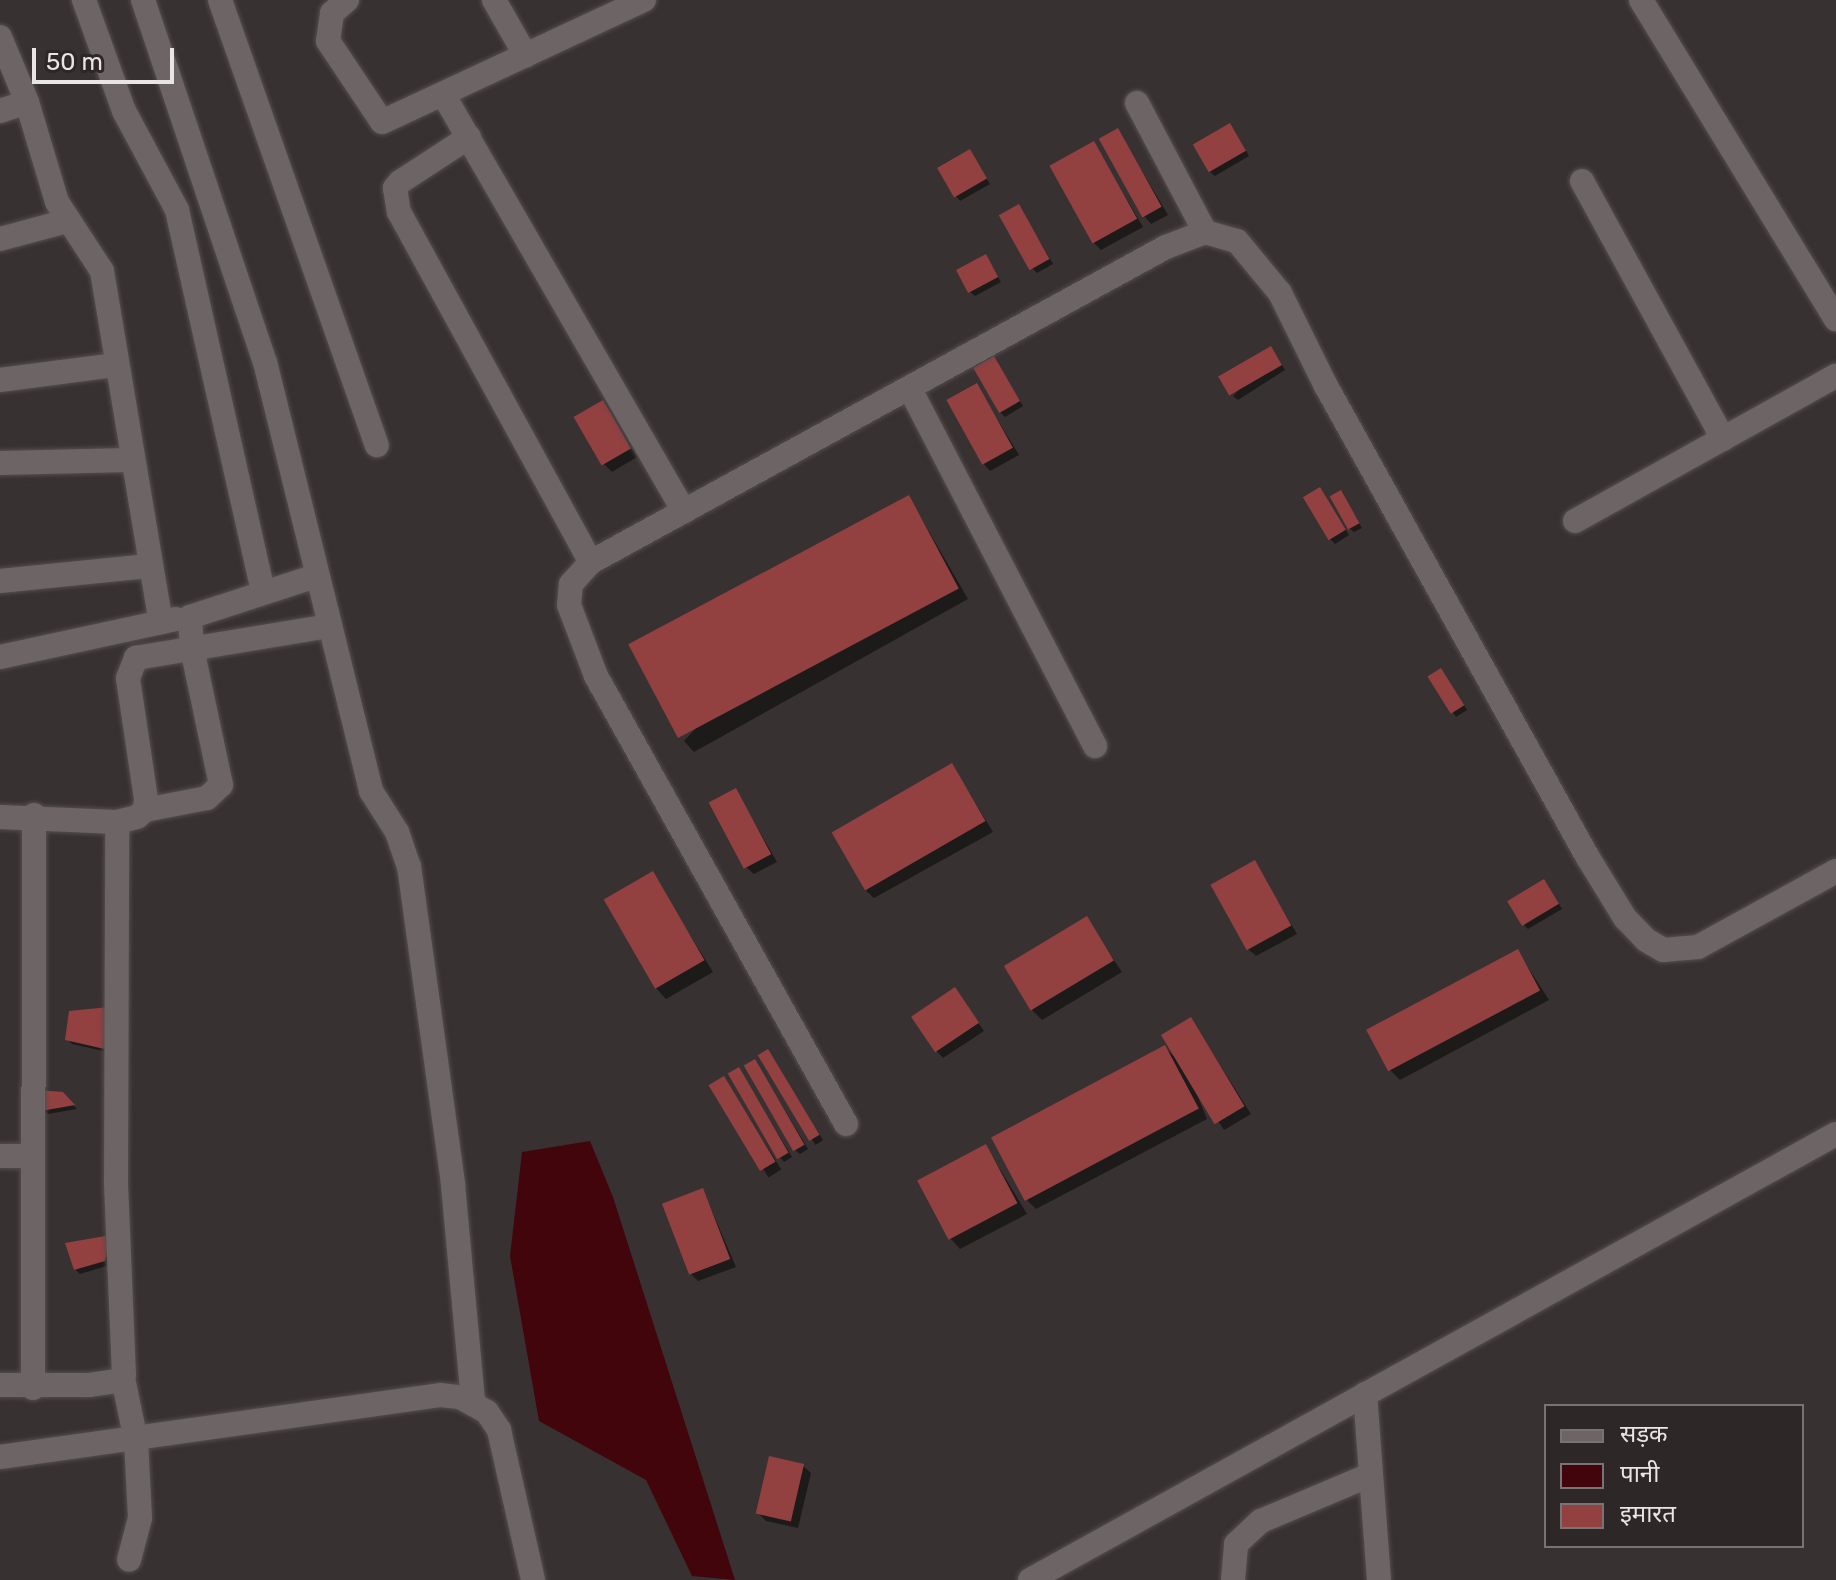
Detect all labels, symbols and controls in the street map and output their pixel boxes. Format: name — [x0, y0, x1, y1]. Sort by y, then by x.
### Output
scale bar — [36, 32, 178, 82]
text: 50 m — [46, 48, 103, 76]
legend — [1544, 1404, 1804, 1548]
text: सड़क — [1620, 1420, 1668, 1448]
text: पानी — [1620, 1460, 1659, 1488]
text: इमारत — [1620, 1500, 1676, 1528]

